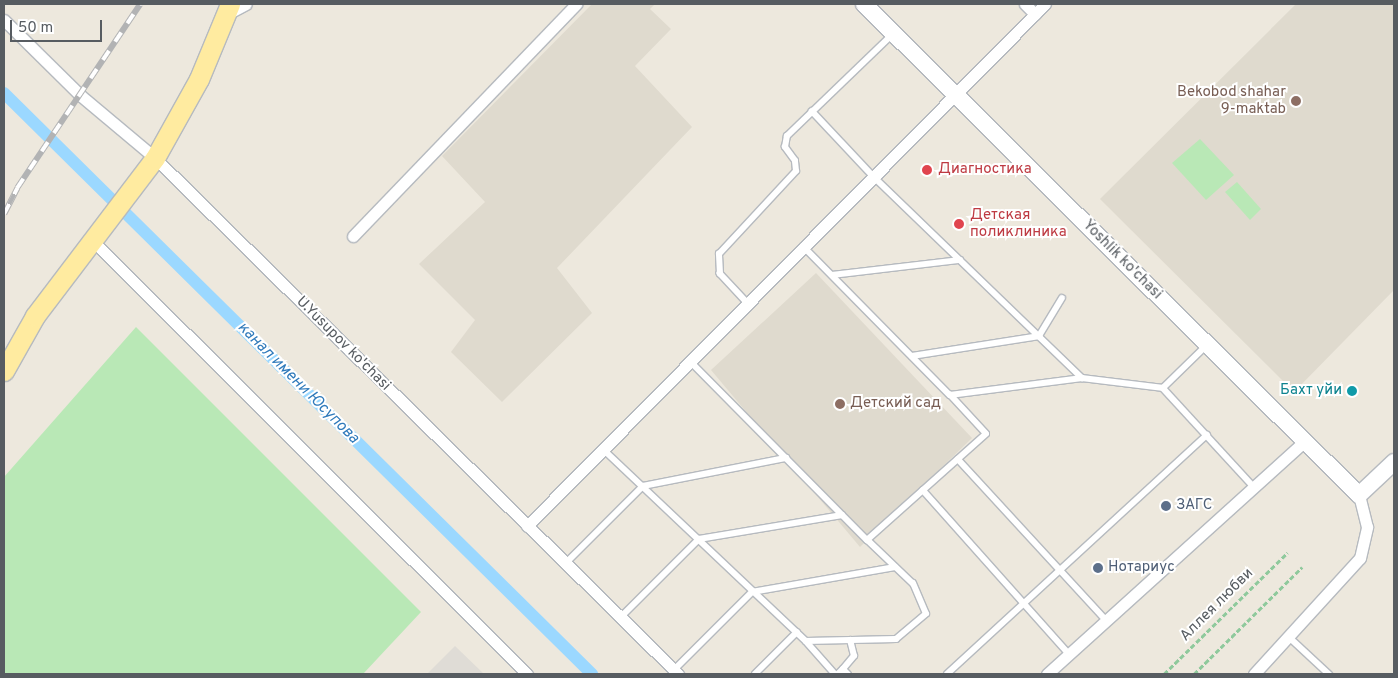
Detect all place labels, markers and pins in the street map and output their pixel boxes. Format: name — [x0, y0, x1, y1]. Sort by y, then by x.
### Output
place label: Bekobod shahar 9-maktab — [1177, 83, 1286, 118]
marker: Bekobod shahar 9-maktab — [1290, 95, 1302, 107]
place label: Диагностика — [938, 161, 1032, 179]
marker: Диагностика — [920, 163, 934, 177]
place label: Детская поликлиника — [970, 206, 1067, 241]
marker: Детская поликлиника — [952, 217, 966, 231]
place label: Бахт уйи — [1280, 382, 1342, 400]
marker: Бахт уйи — [1346, 385, 1358, 397]
place label: Детский сад — [850, 395, 941, 413]
marker: Детский сад — [834, 398, 846, 410]
place label: ЗАГС — [1176, 497, 1212, 515]
marker: ЗАГС — [1160, 500, 1172, 512]
place label: Нотариус — [1108, 559, 1175, 577]
marker: Нотариус — [1092, 562, 1104, 574]

